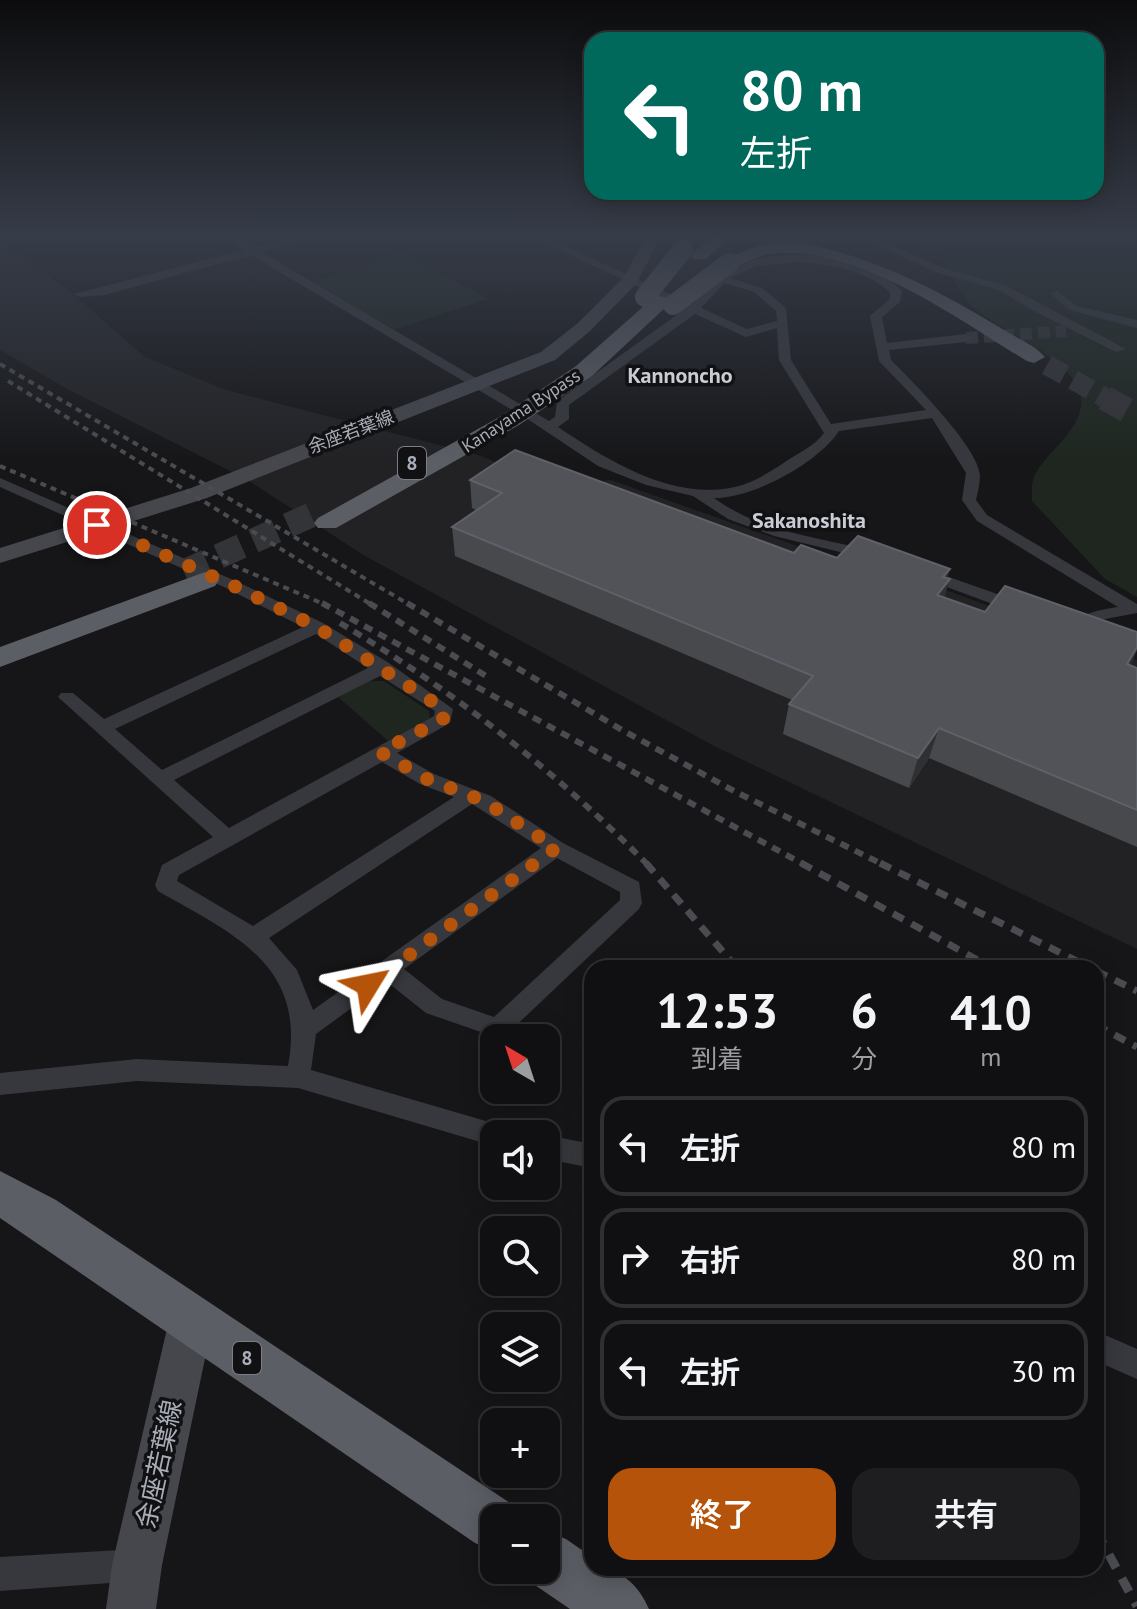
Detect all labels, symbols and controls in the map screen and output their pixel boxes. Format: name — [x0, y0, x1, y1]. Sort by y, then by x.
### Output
text: 80 m — [740, 54, 863, 126]
icon: left — [608, 64, 712, 168]
text: 左折 — [740, 129, 812, 176]
district label: Kannoncho — [627, 361, 733, 389]
street label: Kanayama Bypass — [457, 364, 584, 457]
street label: 余座若葉線 — [305, 405, 397, 458]
road number: 8 — [398, 447, 426, 479]
pin — [63, 491, 131, 559]
icon: arrive — [75, 503, 119, 547]
district label: Sakanoshita — [752, 506, 866, 534]
position arrow — [326, 943, 410, 1027]
text: 12:53 — [656, 979, 778, 1041]
text: 6 — [850, 979, 878, 1041]
text: 410 — [950, 981, 1032, 1043]
north arrow — [480, 1024, 560, 1104]
map controls — [480, 1024, 560, 1584]
text: m — [980, 1040, 1001, 1073]
text: 到着 — [691, 1042, 743, 1075]
text: 分 — [851, 1042, 877, 1075]
button: sound — [480, 1120, 560, 1200]
icon: left — [612, 1124, 656, 1168]
text: 80 m — [1011, 1127, 1076, 1166]
text: 左折 — [680, 1128, 740, 1167]
button: search — [480, 1216, 560, 1296]
icon: right — [612, 1236, 656, 1280]
text: 80 m — [1011, 1239, 1076, 1278]
text: 右折 — [680, 1240, 740, 1279]
button: layers — [480, 1312, 560, 1392]
road number: 8 — [233, 1342, 261, 1374]
icon: left — [612, 1348, 656, 1392]
text: 30 m — [1011, 1351, 1076, 1390]
text: 左折 — [680, 1352, 740, 1391]
street label: 余座若葉線 — [129, 1397, 188, 1531]
button: + — [480, 1408, 560, 1488]
button: 終了 — [608, 1468, 836, 1560]
button: 共有 — [852, 1468, 1080, 1560]
button: − — [480, 1504, 560, 1584]

